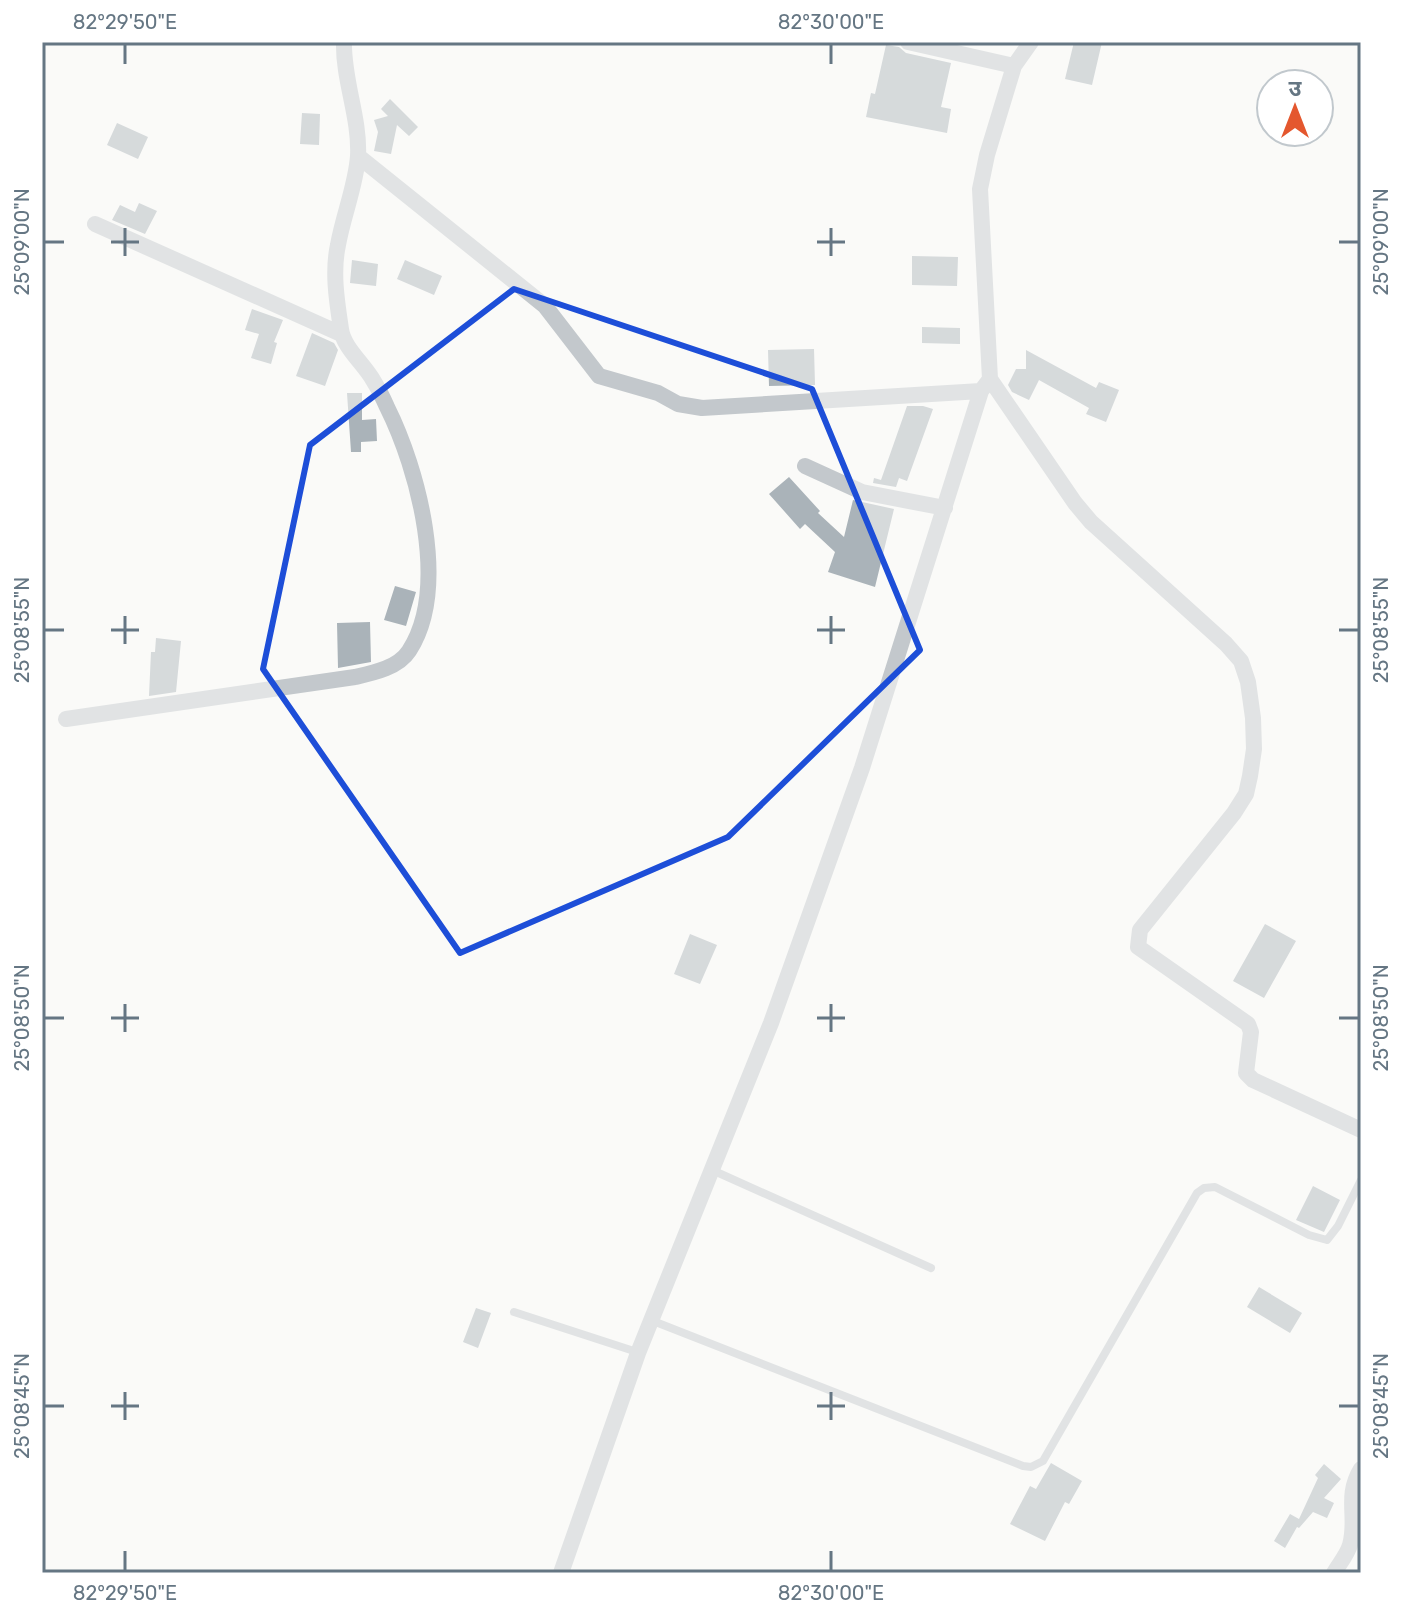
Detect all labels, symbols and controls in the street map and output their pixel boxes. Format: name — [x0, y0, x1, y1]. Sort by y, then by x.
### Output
text: 82°29'50"E — [73, 10, 177, 34]
text: 82°30'00"E — [778, 10, 884, 34]
north arrow — [1255, 68, 1335, 148]
text: उ — [1289, 75, 1303, 102]
text: 25°09'00"N — [10, 188, 34, 296]
text: 25°09'00"N — [1369, 188, 1393, 296]
text: 25°08'55"N — [10, 577, 34, 683]
text: 25°08'55"N — [1369, 577, 1393, 683]
text: 25°08'50"N — [10, 964, 34, 1072]
text: 25°08'50"N — [1369, 964, 1393, 1072]
text: 25°08'45"N — [10, 1353, 34, 1459]
text: 25°08'45"N — [1369, 1353, 1393, 1459]
text: 82°29'50"E — [73, 1581, 177, 1605]
text: 82°30'00"E — [778, 1581, 884, 1605]

